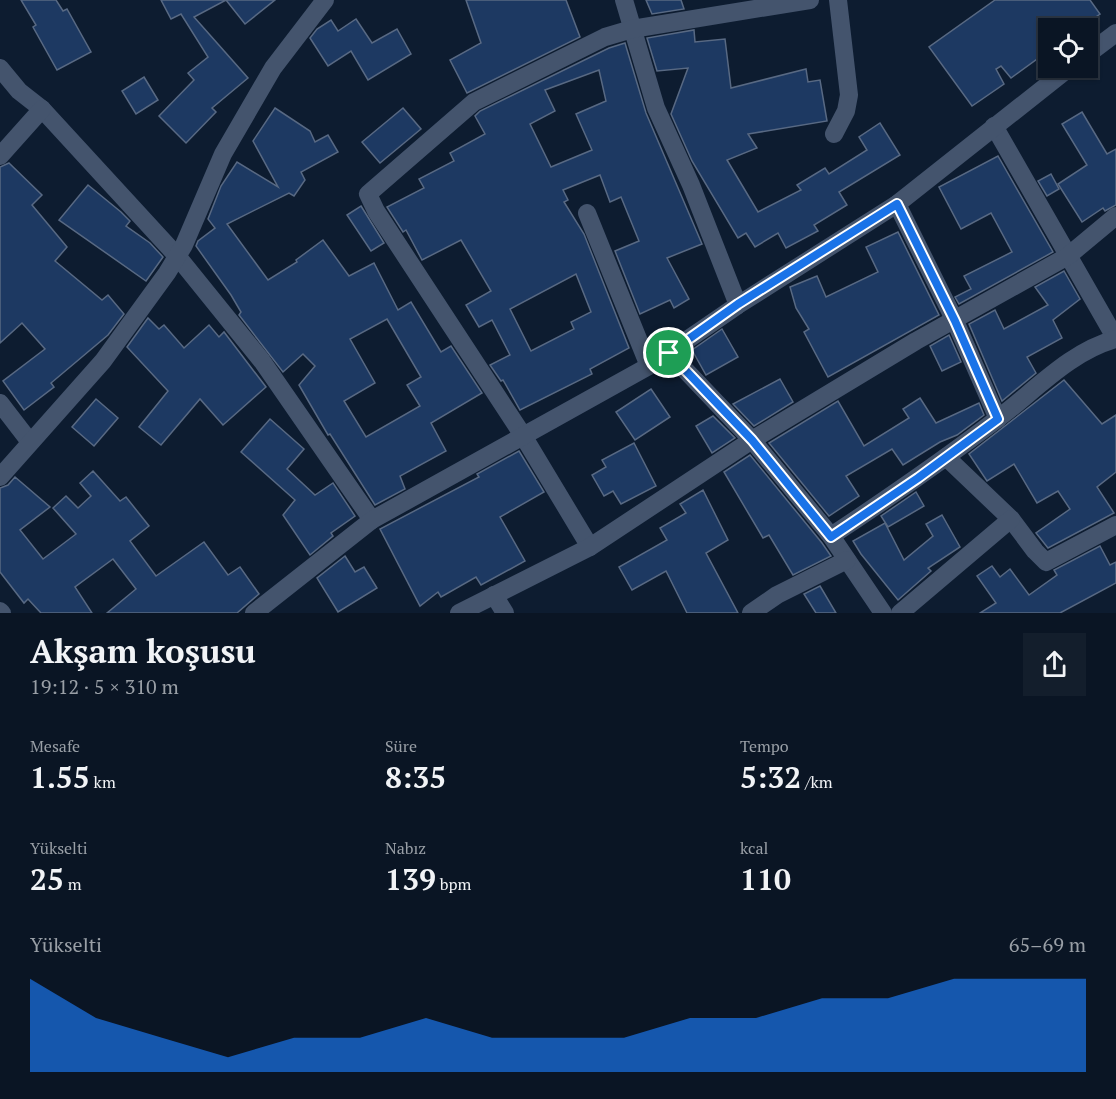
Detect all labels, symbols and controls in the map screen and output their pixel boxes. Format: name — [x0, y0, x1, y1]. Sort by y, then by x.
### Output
map controls — [1038, 18, 1098, 78]
button: locate — [1038, 18, 1098, 78]
pin — [643, 327, 694, 378]
icon: arrive — [652, 336, 685, 369]
text: Akşam koşusu — [30, 629, 256, 672]
button: share — [1023, 633, 1086, 696]
text: 19:12 · 5 × 310 m — [30, 673, 179, 700]
text: Mesafe — [30, 735, 80, 757]
text: Süre — [385, 735, 417, 757]
text: Tempo — [740, 735, 789, 757]
text: 1.55 — [30, 757, 90, 797]
text: 8:35 — [385, 757, 446, 797]
text: 5:32 — [740, 757, 801, 797]
text: km — [90, 771, 116, 793]
text: /km — [801, 771, 833, 793]
text: Yükselti — [30, 837, 88, 859]
text: Nabız — [385, 837, 426, 859]
text: kcal — [740, 837, 768, 859]
text: 25 — [30, 859, 64, 899]
text: 139 — [385, 859, 436, 899]
text: 110 — [740, 859, 791, 899]
text: m — [64, 873, 82, 895]
text: bpm — [436, 873, 471, 895]
text: Yükselti — [30, 931, 102, 958]
text: 65–69 m — [1009, 931, 1086, 958]

